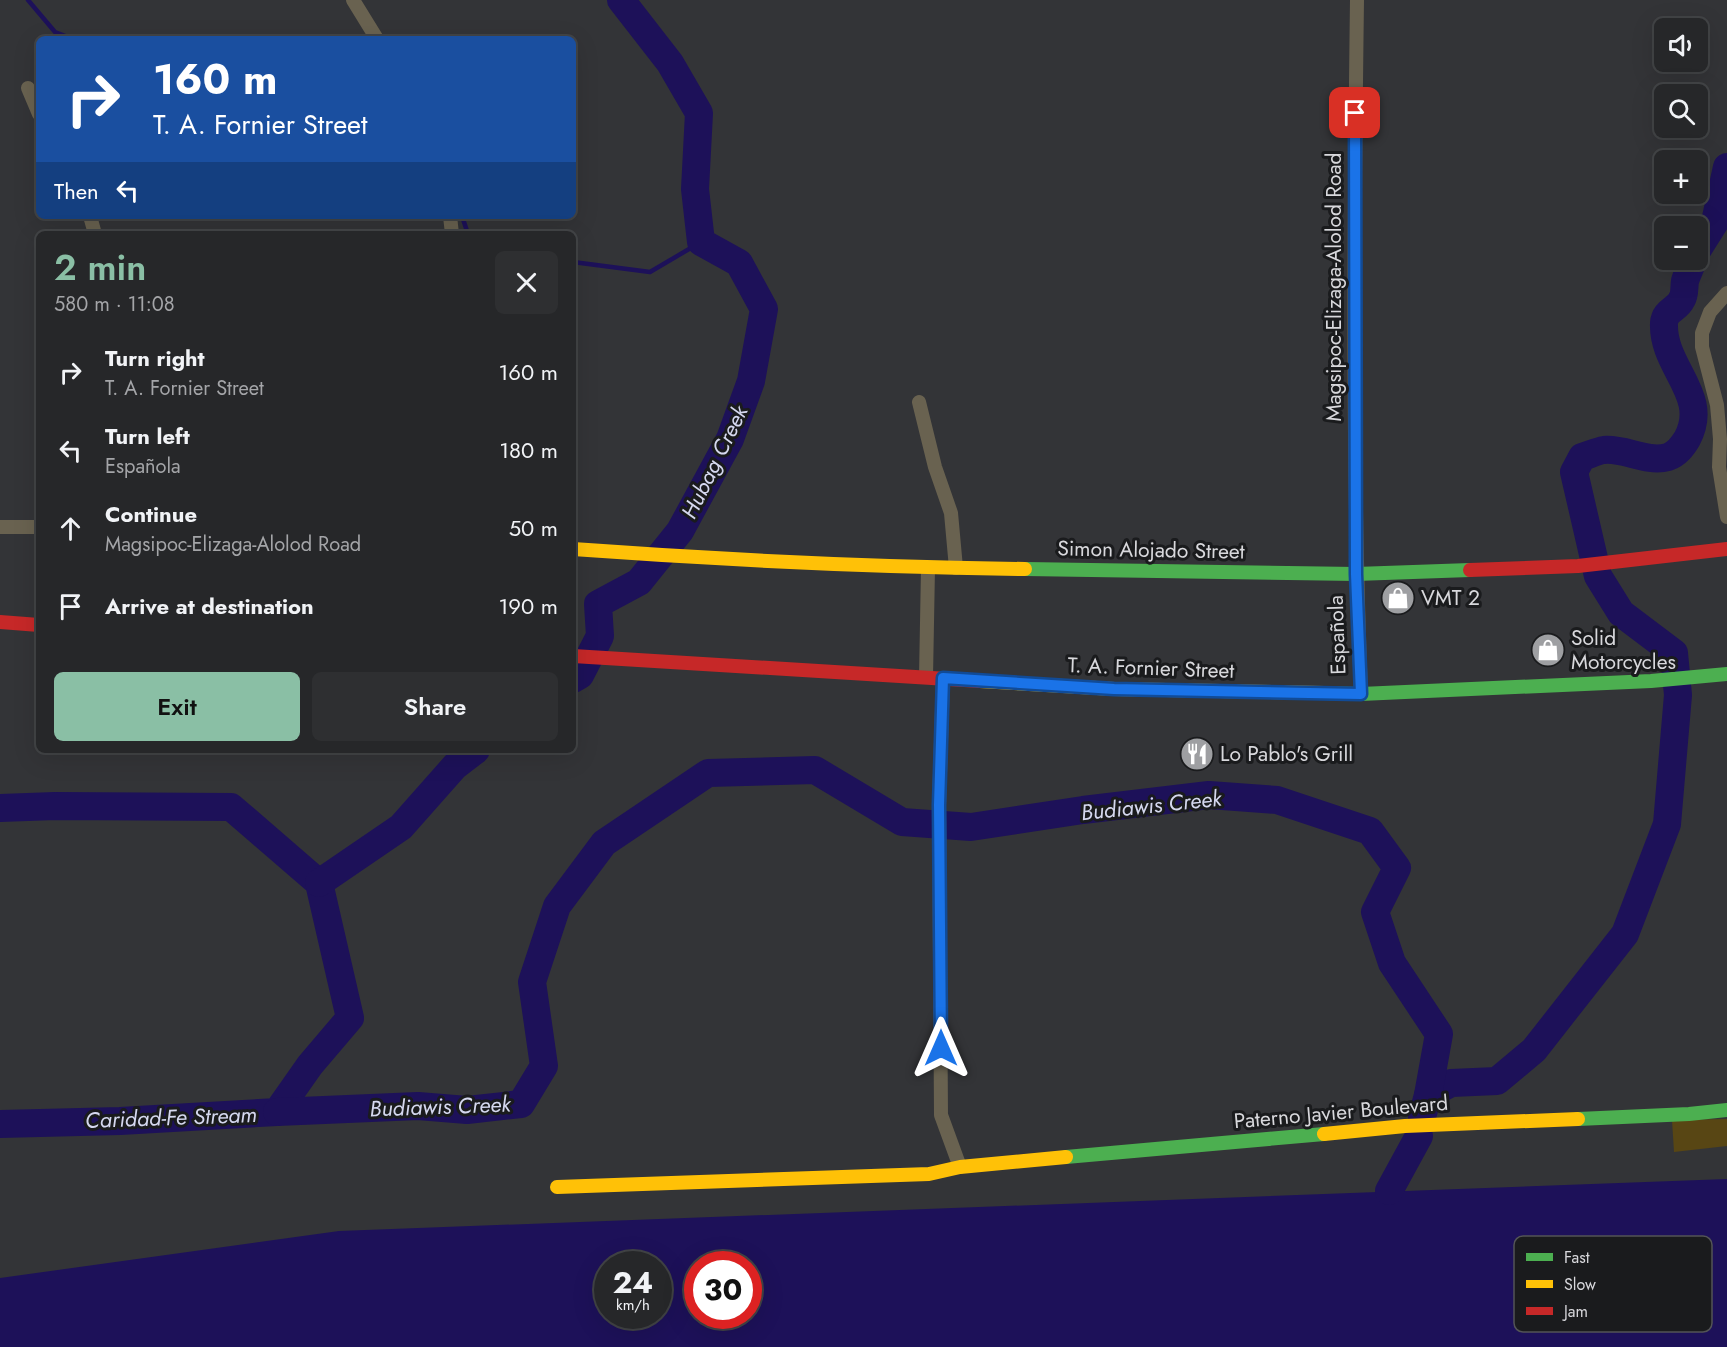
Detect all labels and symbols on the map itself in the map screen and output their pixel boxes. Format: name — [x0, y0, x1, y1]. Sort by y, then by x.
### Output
pin — [1329, 87, 1380, 138]
street label: Magsipoc-Elizaga-Alolod Road — [1319, 153, 1349, 422]
water label: Hubag Creek — [673, 398, 756, 524]
street label: Simon Alojado Street — [1057, 533, 1245, 567]
shop icon: VMT 2 — [1380, 580, 1416, 616]
place label: VMT 2 — [1421, 583, 1480, 613]
street label: Española — [1321, 595, 1353, 675]
place label: Solid Motorcycles — [1571, 623, 1676, 677]
shop icon: Solid Motorcycles — [1530, 632, 1566, 668]
street label: T. A. Fornier Street — [1067, 650, 1235, 686]
restaurant icon: Lo Pablo's Grill — [1179, 736, 1215, 772]
place label: Lo Pablo's Grill — [1220, 739, 1353, 769]
water label: Budiawis Creek — [1079, 782, 1224, 828]
position arrow — [909, 1016, 973, 1080]
water label: Budiawis Creek — [369, 1087, 513, 1124]
street label: Paterno Javier Boulevard — [1233, 1088, 1449, 1136]
water label: Caridad-Fe Stream — [85, 1098, 257, 1136]
legend — [1514, 1236, 1712, 1332]
text: Fast — [1564, 1246, 1590, 1269]
speed limit sign: 30 — [684, 1251, 762, 1329]
text: Slow — [1564, 1273, 1596, 1296]
text: Jam — [1562, 1300, 1588, 1323]

